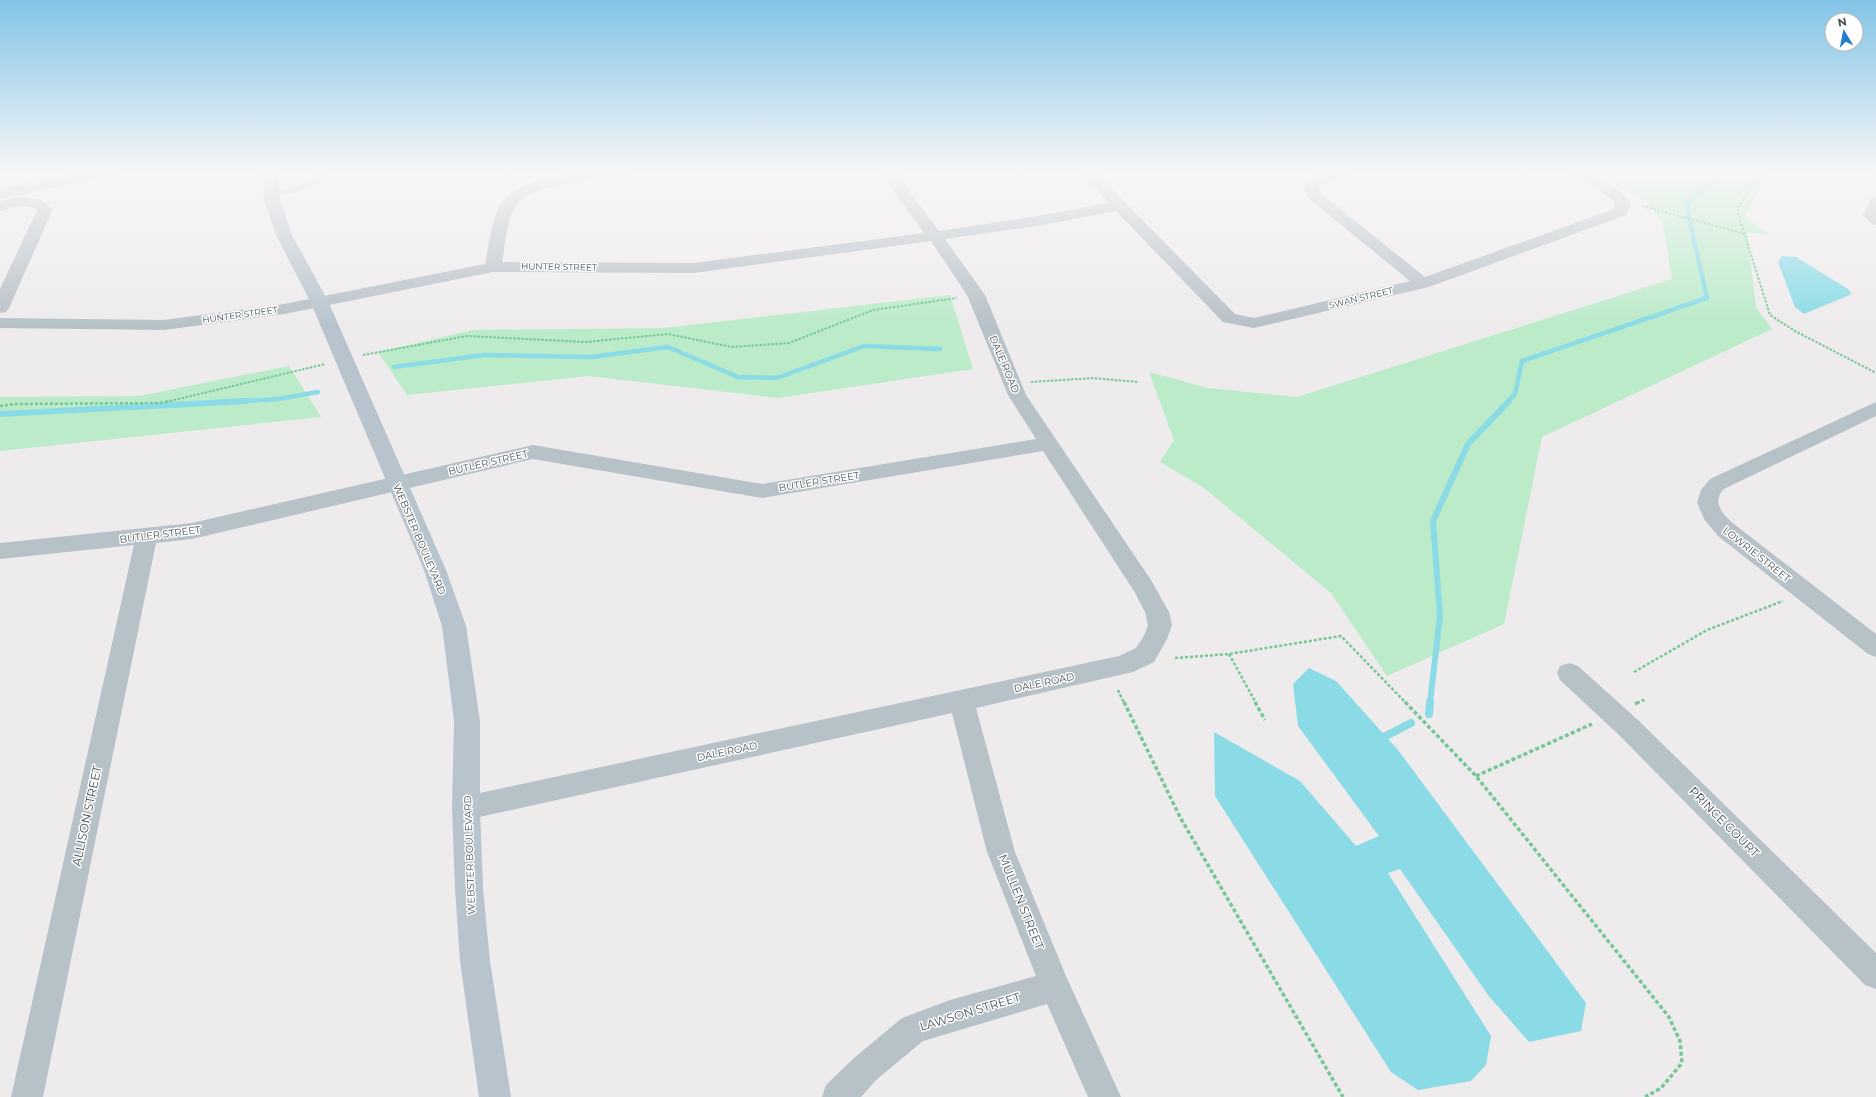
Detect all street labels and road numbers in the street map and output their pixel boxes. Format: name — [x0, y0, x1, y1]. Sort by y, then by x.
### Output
street label: HUNTER STREET — [521, 260, 598, 273]
street label: SWAN STREET — [1328, 284, 1395, 311]
street label: HUNTER STREET — [201, 304, 279, 325]
street label: DALE ROAD — [987, 333, 1023, 395]
street label: BUTLER STREET — [447, 447, 530, 478]
street label: BUTLER STREET — [778, 469, 861, 494]
street label: WEBSTER BOULEVARD — [390, 482, 449, 597]
street label: BUTLER STREET — [119, 523, 202, 546]
street label: LOWRIE STREET — [1720, 524, 1793, 585]
street label: DALE ROAD — [1013, 670, 1076, 695]
street label: DALE ROAD — [696, 739, 759, 764]
street label: ALLISON STREET — [69, 764, 105, 868]
street label: PRINCE COURT — [1686, 783, 1763, 860]
street label: WEBSTER BOULEVARD — [461, 795, 478, 915]
street label: MULLEN STREET — [995, 852, 1048, 952]
street label: LAWSON STREET — [918, 989, 1022, 1034]

